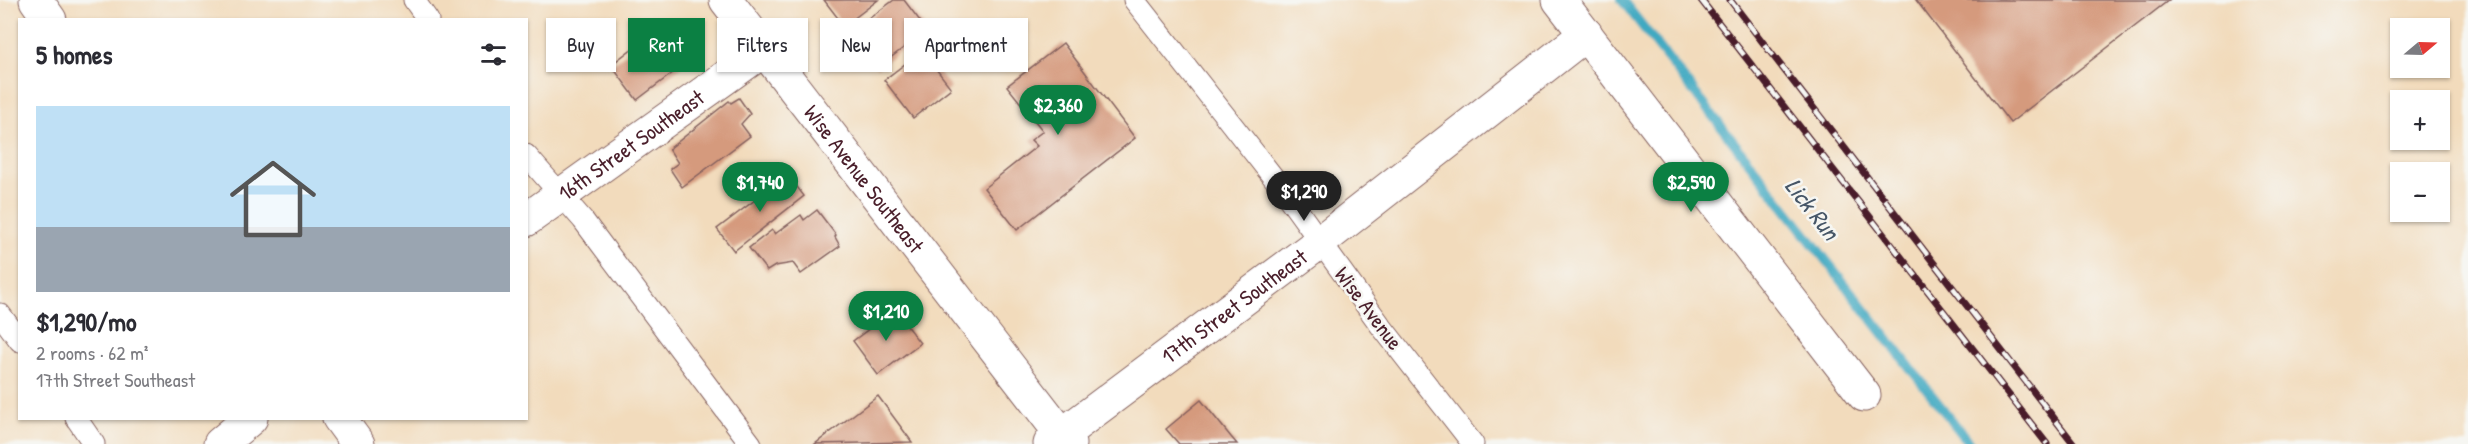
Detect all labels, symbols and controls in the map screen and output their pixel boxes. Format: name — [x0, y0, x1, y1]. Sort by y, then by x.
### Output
chip: Buy — [546, 18, 616, 72]
chip: Rent — [628, 18, 705, 72]
chip: Filters — [717, 18, 808, 72]
chip: New — [820, 18, 892, 72]
chip: Apartment — [904, 18, 1028, 72]
north arrow — [2390, 18, 2450, 78]
map controls — [2390, 18, 2450, 222]
text: 5 homes — [36, 37, 112, 72]
icon: filters — [477, 38, 510, 71]
street label: 16th Street Southeast — [552, 82, 710, 208]
pin: $2,360 — [1009, 85, 1107, 136]
button: + — [2390, 90, 2450, 150]
text: $2,360 — [1033, 91, 1083, 118]
street label: Wise Avenue Southeast — [797, 99, 931, 260]
icon: home — [219, 145, 327, 253]
pin: $1,740 — [711, 162, 809, 213]
pin: $2,590 — [1642, 162, 1740, 213]
button: − — [2390, 162, 2450, 222]
text: $1,740 — [736, 168, 784, 195]
text: $2,590 — [1667, 168, 1715, 195]
pin: $1,290 — [1255, 171, 1353, 222]
water label: Lick Run — [1778, 171, 1848, 248]
text: $1,290 — [1280, 177, 1328, 204]
street label: 17th Street Southeast — [1155, 241, 1314, 371]
street label: Wise Avenue — [1328, 260, 1410, 356]
pin: $1,210 — [837, 291, 935, 342]
text: $1,210 — [862, 297, 910, 324]
text: $1,290/mo — [36, 304, 136, 339]
text: 2 rooms · 62 m² — [36, 339, 148, 366]
text: 17th Street Southeast — [36, 366, 195, 393]

